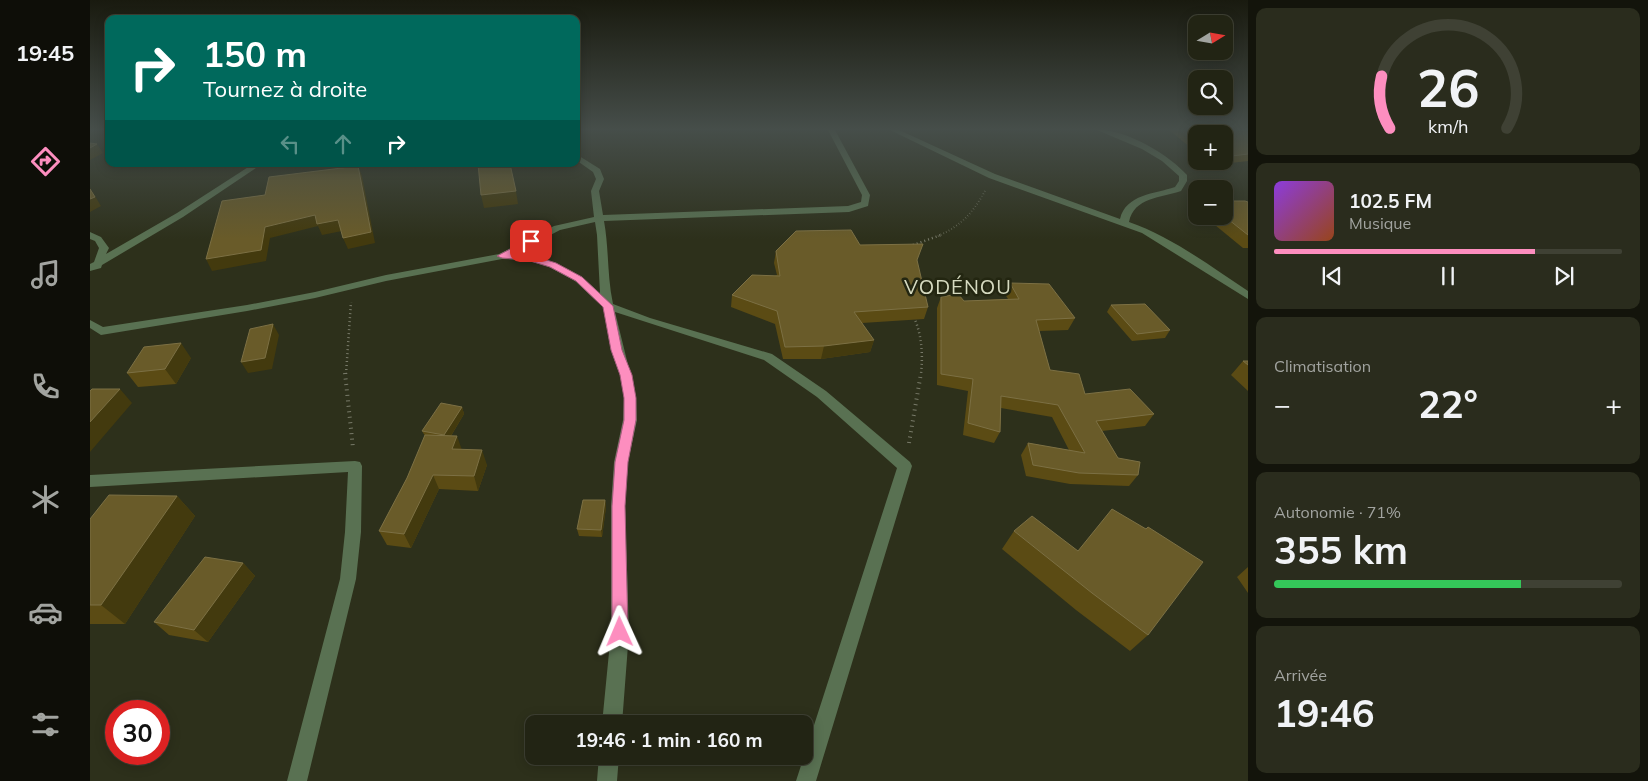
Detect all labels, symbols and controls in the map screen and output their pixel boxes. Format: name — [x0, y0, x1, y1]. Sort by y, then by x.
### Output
north arrow — [1188, 15, 1232, 60]
map controls — [1188, 15, 1233, 225]
text: 150 m — [203, 32, 307, 76]
icon: right — [120, 35, 185, 100]
text: 19:45 — [16, 39, 74, 67]
text: 26 — [1417, 55, 1479, 120]
button: search — [1188, 70, 1233, 115]
text: Tournez à droite — [203, 75, 367, 103]
text: km/h — [1428, 115, 1468, 137]
button: + — [1188, 125, 1233, 170]
icon: left — [276, 130, 304, 158]
icon: ahead — [329, 130, 357, 158]
icon: right — [382, 130, 410, 158]
icon: directions — [28, 144, 63, 179]
button: − — [1188, 180, 1233, 225]
text: 102.5 FM — [1349, 189, 1432, 213]
text: Musique — [1349, 213, 1411, 233]
pin — [510, 220, 552, 262]
icon: arrive — [517, 227, 545, 255]
icon: music — [28, 257, 63, 292]
icon: previous — [1318, 262, 1346, 290]
icon: pause — [1434, 262, 1462, 290]
icon: next — [1550, 262, 1578, 290]
district label: VODÉNOU — [904, 274, 1012, 299]
text: Climatisation — [1274, 356, 1371, 376]
icon: phone — [28, 369, 63, 404]
text: 22° — [1418, 380, 1478, 428]
text: − — [1274, 387, 1291, 422]
text: + — [1605, 387, 1622, 422]
icon: climate — [28, 482, 63, 517]
text: Autonomie · 71% — [1274, 502, 1401, 522]
text: 355 km — [1274, 526, 1408, 574]
icon: car — [28, 595, 63, 630]
position arrow — [593, 605, 645, 657]
text: Arrivée — [1274, 665, 1327, 685]
text: 19:46 — [1274, 689, 1375, 737]
speed limit sign: 30 — [105, 700, 170, 765]
icon: filters — [28, 707, 63, 742]
text: 19:46 · 1 min · 160 m — [575, 728, 763, 752]

